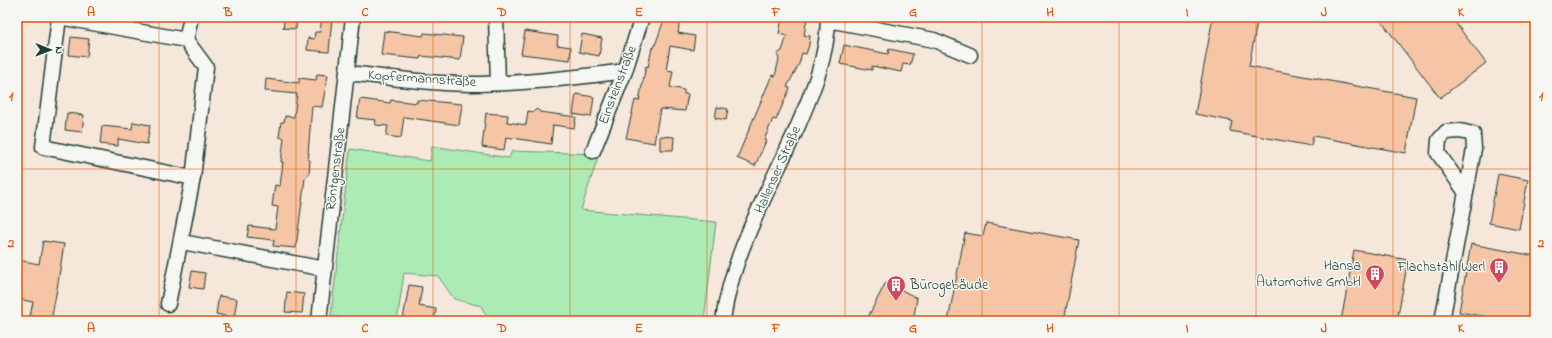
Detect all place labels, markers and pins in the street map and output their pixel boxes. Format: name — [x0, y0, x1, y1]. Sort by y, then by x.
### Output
place label: Hansa Automotive GmbH — [1256, 256, 1361, 293]
building icon: Flachstahl Werl — [1488, 256, 1510, 284]
place label: Flachstahl Werl — [1396, 257, 1485, 278]
building icon: Hansa Automotive GmbH — [1364, 263, 1386, 291]
building icon: Bürogebäude — [885, 274, 907, 302]
place label: Bürogebäude — [909, 275, 989, 297]

